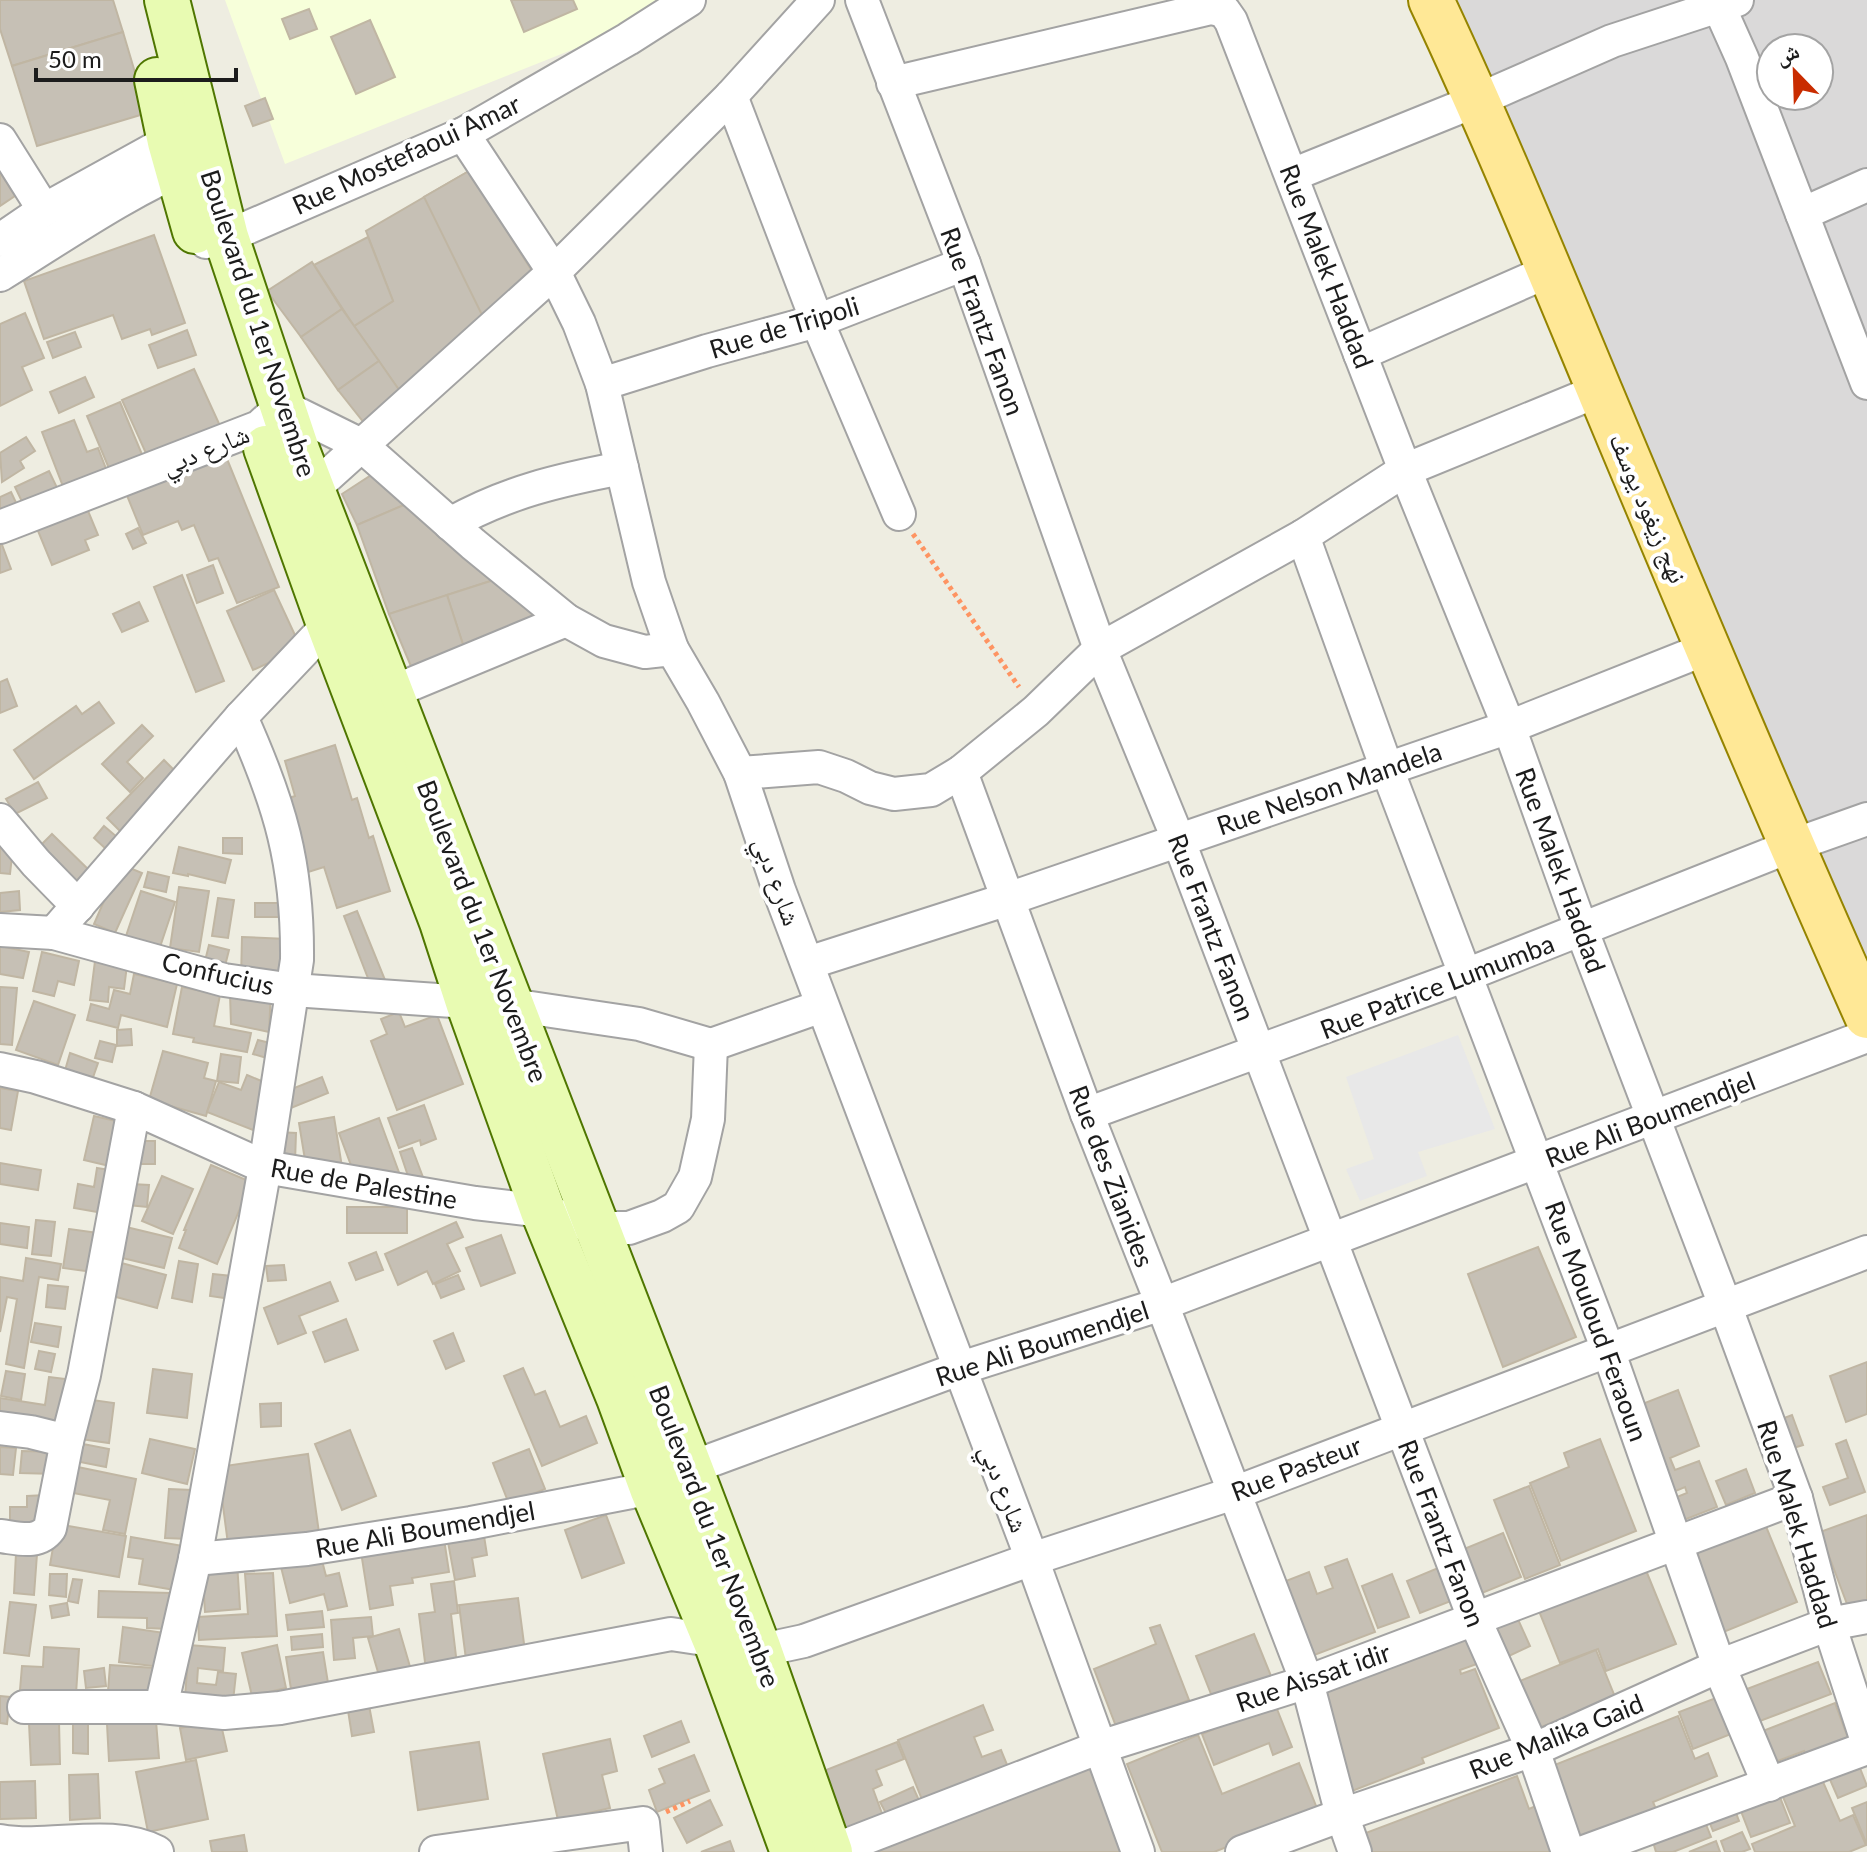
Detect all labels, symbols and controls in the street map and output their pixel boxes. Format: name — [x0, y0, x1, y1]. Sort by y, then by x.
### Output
scale bar — [36, 32, 236, 82]
north arrow — [1755, 32, 1835, 112]
text: ش — [1771, 36, 1803, 71]
text: 50 m — [48, 44, 102, 73]
street label: Rue Mostefaoui Amar — [287, 87, 526, 221]
street label: Rue Malek Haddad — [1273, 159, 1381, 373]
street label: Boulevard du 1er Novembre — [194, 165, 324, 481]
street label: Rue Frantz Fanon — [934, 222, 1032, 420]
street label: Rue de Tripoli — [705, 289, 863, 365]
street label: شارع دبي — [156, 417, 256, 486]
street label: نهج زيغود يوسف — [1601, 428, 1695, 589]
street label: Rue Nelson Mandela — [1212, 735, 1446, 841]
street label: Rue Malek Haddad — [1509, 763, 1613, 977]
street label: Boulevard du 1er Novembre — [411, 775, 555, 1087]
street label: Rue Frantz Fanon — [1162, 829, 1262, 1025]
street label: شارع دبي — [742, 832, 809, 932]
street label: Rue Patrice Lumumba — [1315, 927, 1559, 1045]
street label: Confucius — [159, 945, 277, 1001]
street label: Rue Ali Boumendjel — [1540, 1064, 1760, 1174]
street label: Rue des Zianides — [1063, 1081, 1161, 1271]
street label: Rue de Palestine — [268, 1151, 460, 1215]
street label: Rue Mouloud Feraoun — [1539, 1196, 1655, 1446]
street label: Rue Ali Boumendjel — [931, 1293, 1153, 1393]
street label: Boulevard du 1er Novembre — [643, 1380, 787, 1692]
street label: Rue Malek Haddad — [1751, 1416, 1845, 1632]
street label: Rue Pasteur — [1226, 1428, 1366, 1507]
street label: Rue Frantz Fanon — [1392, 1435, 1492, 1631]
street label: شارع دبي — [968, 1439, 1036, 1539]
street label: Rue Ali Boumendjel — [313, 1494, 537, 1564]
street label: Rue Aissat idir — [1232, 1635, 1395, 1718]
street label: Rue Malika Gaid — [1464, 1686, 1648, 1786]

